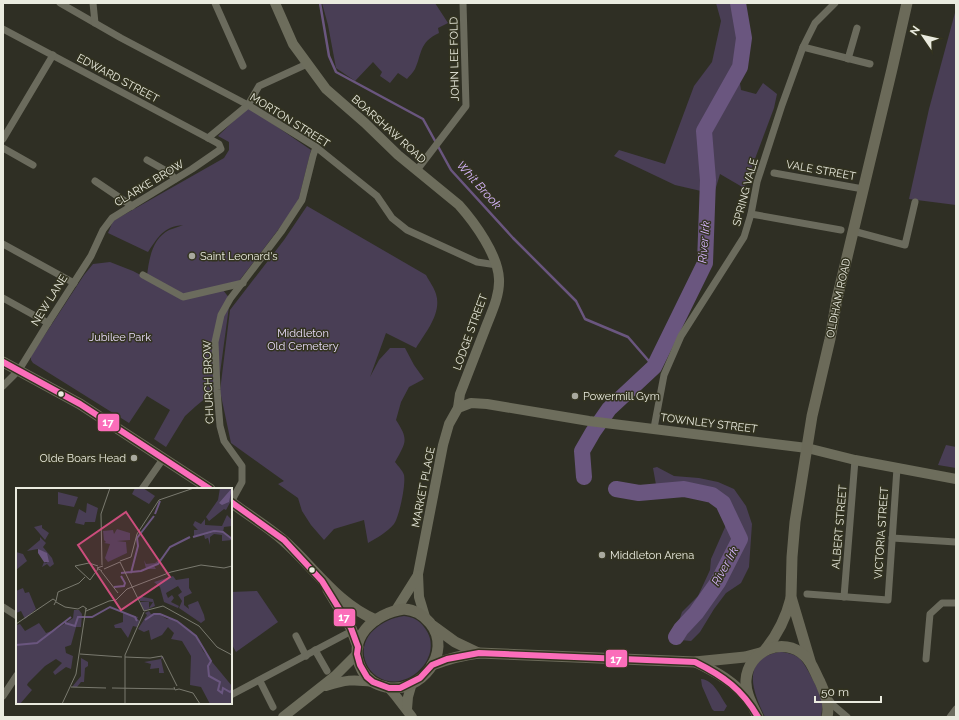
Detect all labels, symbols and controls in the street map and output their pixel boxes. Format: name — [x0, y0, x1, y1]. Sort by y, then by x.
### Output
north arrow — [903, 16, 943, 56]
street label: JOHN LEE FOLD — [447, 17, 462, 101]
text: N — [907, 24, 923, 38]
street label: EDWARD STREET — [74, 51, 161, 106]
street label: MORTON STREET — [247, 91, 332, 150]
street label: BOARSHAW ROAD — [349, 92, 429, 166]
street label: CLARKE BROW — [112, 157, 187, 209]
street label: SPRING VALE — [730, 157, 761, 227]
water label: Whit Brook — [454, 158, 505, 212]
street label: VALE STREET — [785, 158, 857, 183]
water label: River Irk — [695, 220, 713, 264]
place label: Saint Leonard's — [200, 250, 278, 263]
marker: Saint Leonard's — [187, 251, 197, 261]
street label: OLDHAM ROAD — [824, 257, 853, 339]
street label: NEW LANE — [28, 272, 71, 328]
street label: LODGE STREET — [451, 292, 490, 372]
park label: Middleton Old Cemetery — [267, 327, 339, 353]
park label: Jubilee Park — [89, 331, 151, 344]
street label: CHURCH BROW — [201, 339, 216, 424]
unlabelled marker — [56, 389, 66, 399]
place label: Powermill Gym — [583, 390, 660, 403]
marker: Powermill Gym — [570, 391, 580, 401]
street label: TOWNLEY STREET — [660, 411, 759, 436]
line badge: 17 — [97, 413, 120, 432]
text: 17 — [102, 416, 115, 429]
street label: MARKET PLACE — [409, 445, 438, 529]
place label: Olde Boars Head — [39, 452, 126, 465]
marker: Olde Boars Head — [129, 453, 139, 463]
street label: ALBERT STREET — [829, 484, 850, 570]
street label: VICTORIA STREET — [872, 486, 891, 580]
inset map — [16, 488, 232, 704]
water label: River Irk — [709, 543, 742, 588]
place label: Middleton Arena — [610, 549, 694, 562]
marker: Middleton Arena — [597, 550, 607, 560]
unlabelled marker — [307, 565, 317, 575]
line badge: 17 — [333, 608, 356, 627]
text: 17 — [338, 611, 351, 624]
line badge: 17 — [605, 649, 628, 668]
text: 17 — [610, 653, 623, 666]
scale bar — [815, 678, 881, 704]
text: 50 m — [821, 685, 849, 699]

